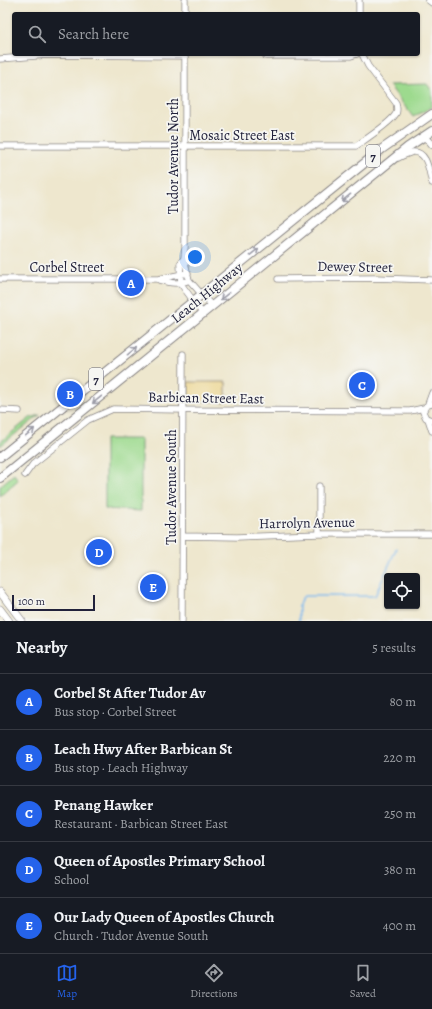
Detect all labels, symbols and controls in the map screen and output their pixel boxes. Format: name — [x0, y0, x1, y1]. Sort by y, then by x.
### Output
search box — [12, 12, 420, 56]
icon: search — [26, 23, 48, 45]
text: Search here — [58, 24, 129, 44]
street label: Tudor Avenue North — [164, 97, 183, 214]
street label: Mosaic Street East — [189, 126, 295, 145]
road number: 7 — [366, 145, 380, 167]
one-way arrow — [341, 193, 352, 202]
your location — [185, 247, 205, 267]
one-way arrow — [248, 247, 259, 256]
street label: Dewey Street — [317, 257, 393, 277]
street label: Corbel Street — [30, 258, 105, 277]
street label: Leach Highway — [167, 258, 247, 328]
pin: A — [118, 268, 144, 298]
one-way arrow — [219, 292, 230, 301]
one-way arrow — [126, 346, 137, 355]
road number: 7 — [89, 368, 103, 390]
pin: C — [349, 370, 375, 400]
pin: B — [57, 379, 83, 409]
street label: Barbican Street East — [148, 387, 265, 409]
one-way arrow — [91, 395, 102, 404]
one-way arrow — [25, 428, 36, 436]
street label: Tudor Avenue South — [162, 429, 181, 545]
street label: Harrolyn Avenue — [259, 513, 355, 533]
pin: D — [86, 537, 112, 567]
pin: E — [140, 572, 166, 602]
map controls — [384, 573, 420, 609]
button: locate — [384, 573, 420, 609]
scale bar — [12, 593, 95, 612]
text: 100 m — [18, 594, 45, 609]
text: Nearby — [16, 636, 67, 659]
text: 5 results — [372, 639, 416, 656]
text: Corbel St After Tudor Av — [54, 683, 206, 703]
text: A — [25, 693, 33, 710]
text: 80 m — [389, 693, 416, 710]
text: Bus stop · Corbel Street — [54, 703, 177, 720]
text: Leach Hwy After Barbican St — [54, 739, 232, 759]
text: B — [25, 749, 33, 766]
text: 220 m — [383, 749, 416, 766]
text: Bus stop · Leach Highway — [54, 759, 188, 776]
text: Penang Hawker — [54, 795, 153, 815]
text: C — [25, 805, 33, 822]
text: 250 m — [384, 805, 416, 822]
text: Restaurant · Barbican Street East — [54, 815, 228, 832]
text: Queen of Apostles Primary School — [54, 851, 265, 871]
text: D — [24, 861, 34, 878]
text: 380 m — [384, 861, 416, 878]
text: School — [54, 871, 89, 888]
text: Our Lady Queen of Apostles Church — [54, 907, 274, 927]
text: E — [25, 917, 33, 934]
text: 400 m — [383, 917, 416, 934]
text: Church · Tudor Avenue South — [54, 927, 209, 944]
tab: Map — [56, 962, 78, 1001]
tab: Directions — [190, 962, 238, 1001]
tab: Saved — [350, 962, 376, 1001]

